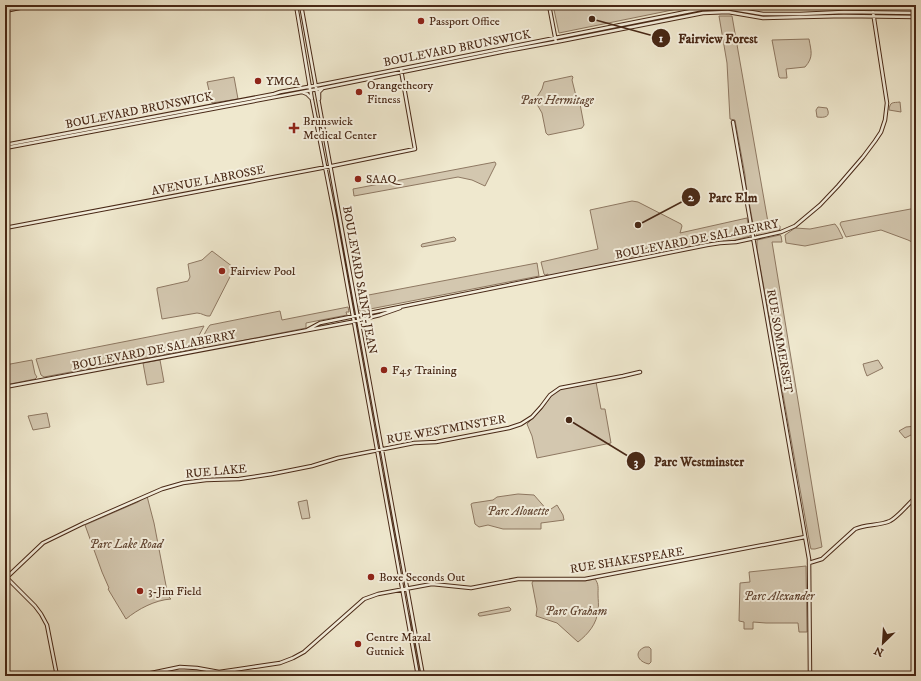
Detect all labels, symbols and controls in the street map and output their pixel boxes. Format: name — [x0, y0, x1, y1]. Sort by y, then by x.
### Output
place label: Passport Office — [429, 14, 500, 29]
marker: Passport Office — [416, 16, 426, 26]
callout: Fairview Forest — [651, 26, 766, 51]
street label: BOULEVARD BRUNSWICK — [382, 27, 532, 70]
text: 1 — [659, 31, 664, 46]
text: Fairview Forest — [678, 31, 759, 47]
place label: YMCA — [266, 74, 300, 89]
marker: YMCA — [253, 76, 263, 86]
place label: Orangetheory Fitness — [367, 78, 433, 107]
marker: Orangetheory Fitness — [354, 87, 364, 97]
street label: BOULEVARD BRUNSWICK — [64, 89, 214, 132]
park label: Parc Hermitage — [520, 93, 595, 108]
place label: Brunswick Medical Center — [303, 114, 377, 143]
marker: Brunswick Medical Center — [288, 122, 300, 134]
street label: AVENUE LABROSSE — [150, 162, 267, 199]
place label: SAAQ — [366, 172, 402, 187]
marker: SAAQ — [353, 174, 363, 184]
callout: Parc Elm — [681, 185, 766, 210]
text: 2 — [688, 190, 695, 205]
text: Parc Elm — [708, 190, 758, 206]
street label: BOULEVARD SAINT-JEAN — [339, 205, 380, 356]
street label: BOULEVARD DE SALABERRY — [614, 216, 781, 263]
place label: Fairview Pool — [230, 264, 296, 279]
marker: Fairview Pool — [217, 266, 227, 276]
street label: RUE SOMMERSET — [763, 288, 796, 394]
street label: BOULEVARD DE SALABERRY — [71, 327, 238, 374]
place label: F45 Training — [392, 363, 457, 378]
marker: F45 Training — [379, 365, 389, 375]
street label: RUE WESTMINSTER — [385, 412, 507, 447]
callout: Parc Westminster — [626, 449, 752, 474]
text: Parc Westminster — [654, 454, 744, 470]
text: 3 — [634, 455, 639, 470]
street label: RUE LAKE — [185, 461, 248, 482]
park label: Parc Alouette — [487, 504, 550, 519]
park label: Parc Lake Road — [89, 537, 165, 552]
street label: RUE SHAKESPEARE — [569, 544, 686, 577]
place label: Boxe Seconds Out — [379, 570, 465, 585]
marker: Boxe Seconds Out — [366, 572, 376, 582]
place label: 3-Jim Field — [148, 584, 202, 599]
marker: 3-Jim Field — [135, 586, 145, 596]
park label: Parc Alexander — [744, 589, 816, 604]
park label: Parc Graham — [545, 604, 607, 619]
north arrow — [863, 623, 903, 663]
place label: Centre Mazal Gutnick — [366, 630, 431, 659]
marker: Centre Mazal Gutnick — [353, 639, 363, 649]
text: N — [872, 643, 886, 659]

